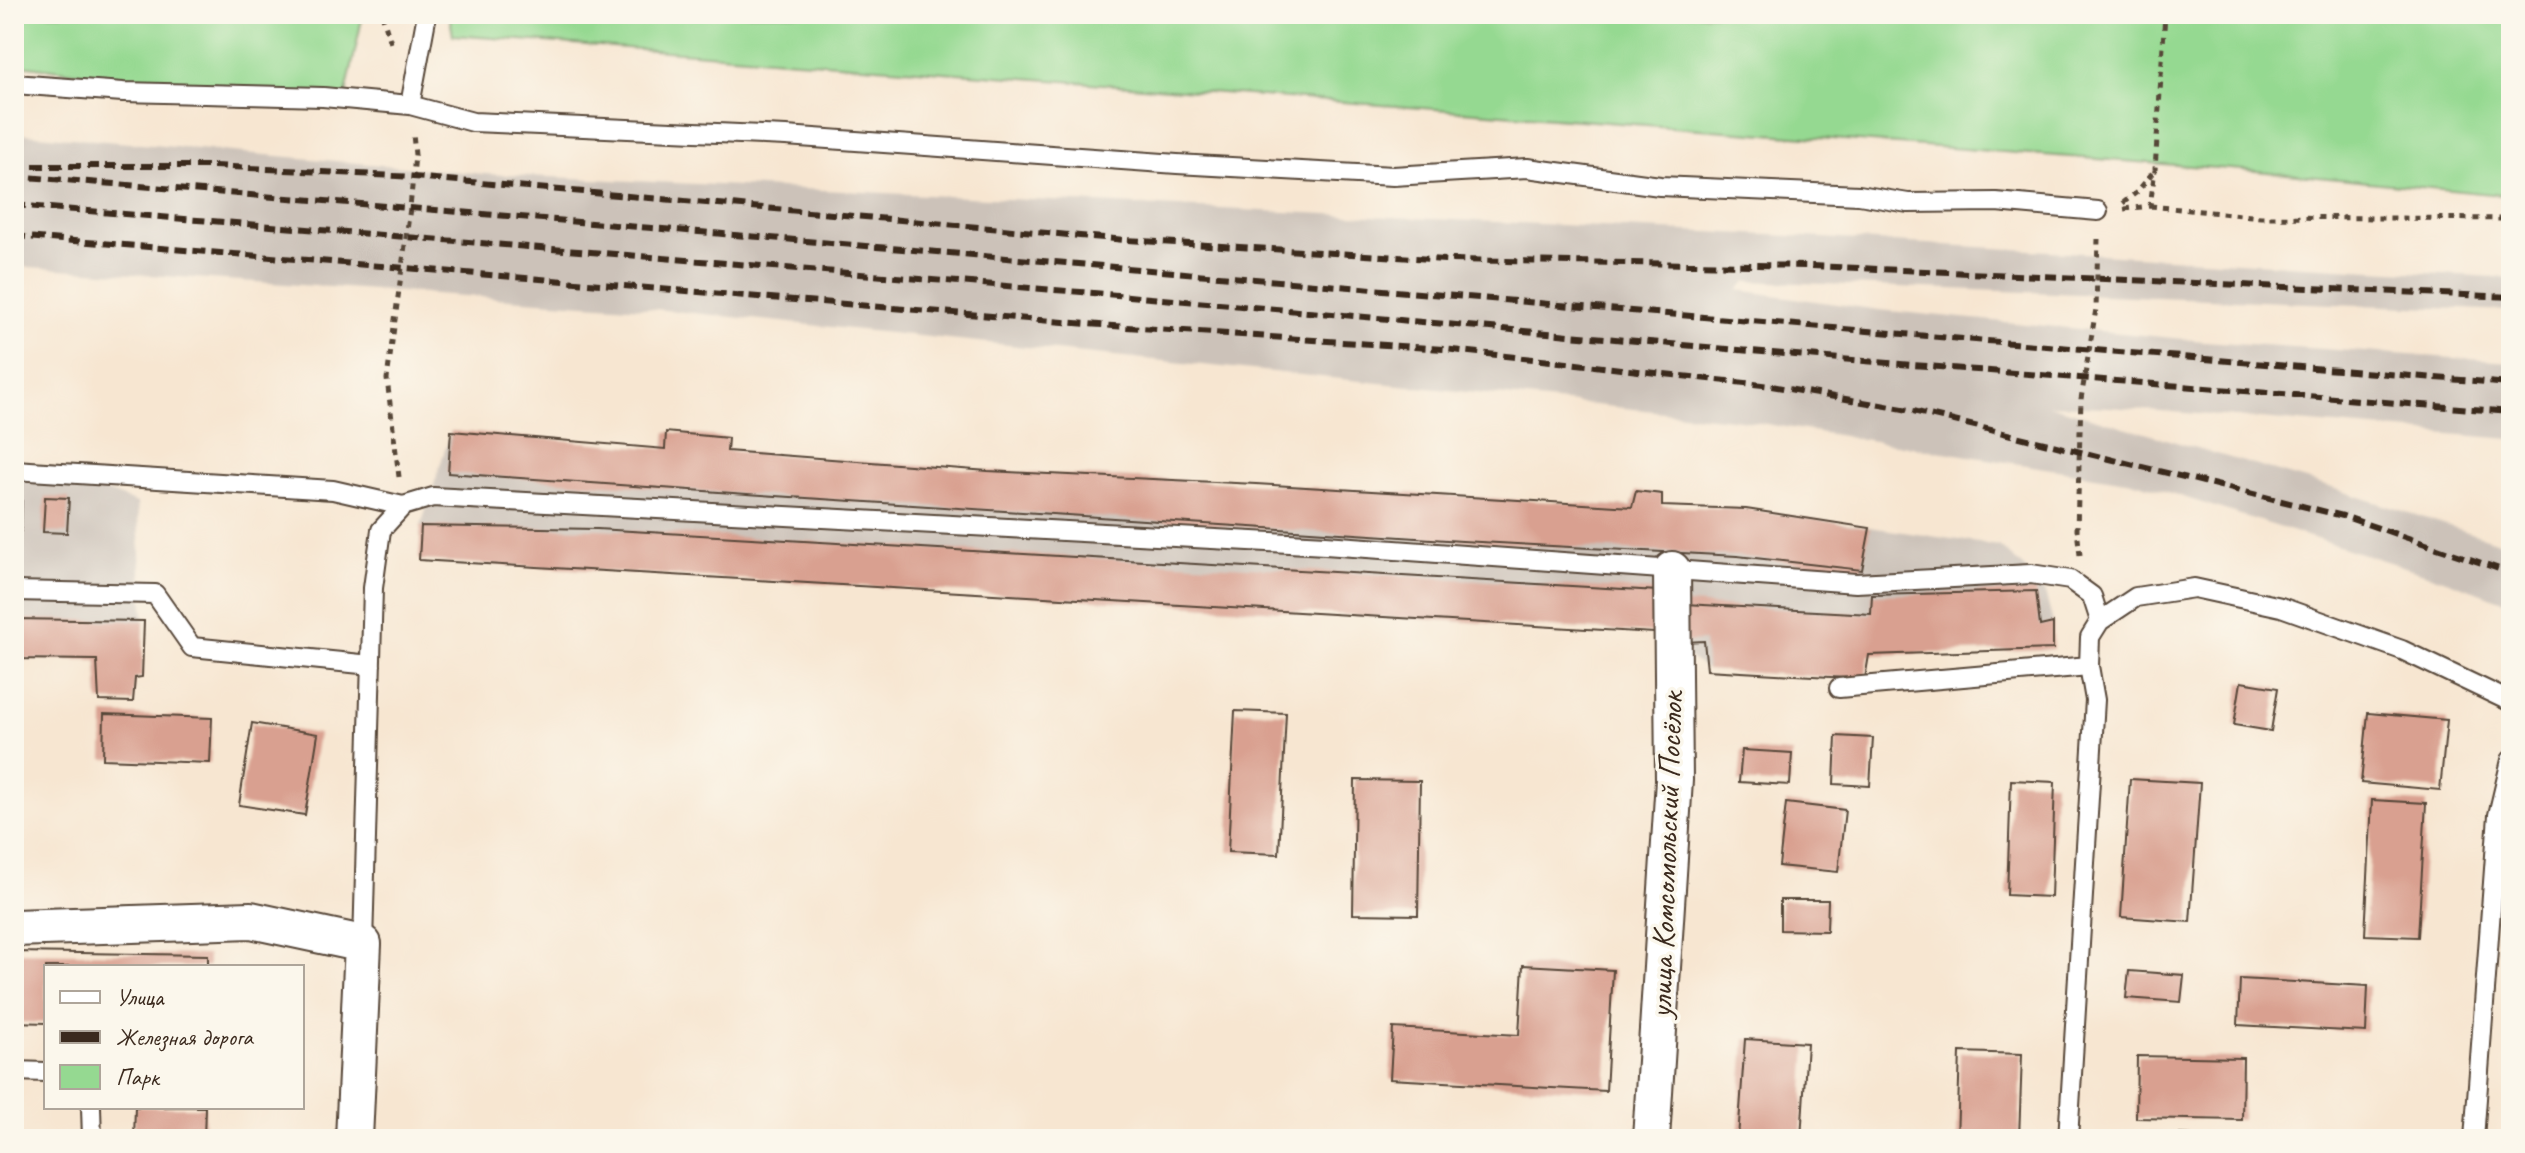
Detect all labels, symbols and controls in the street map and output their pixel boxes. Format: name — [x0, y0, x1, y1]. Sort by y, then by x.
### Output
street label: улица Комсомольский Посёлок — [1640, 689, 1692, 1021]
legend — [44, 965, 304, 1109]
text: Улица — [116, 982, 165, 1012]
text: Железная дорога — [116, 1022, 254, 1052]
text: Парк — [116, 1062, 161, 1092]

